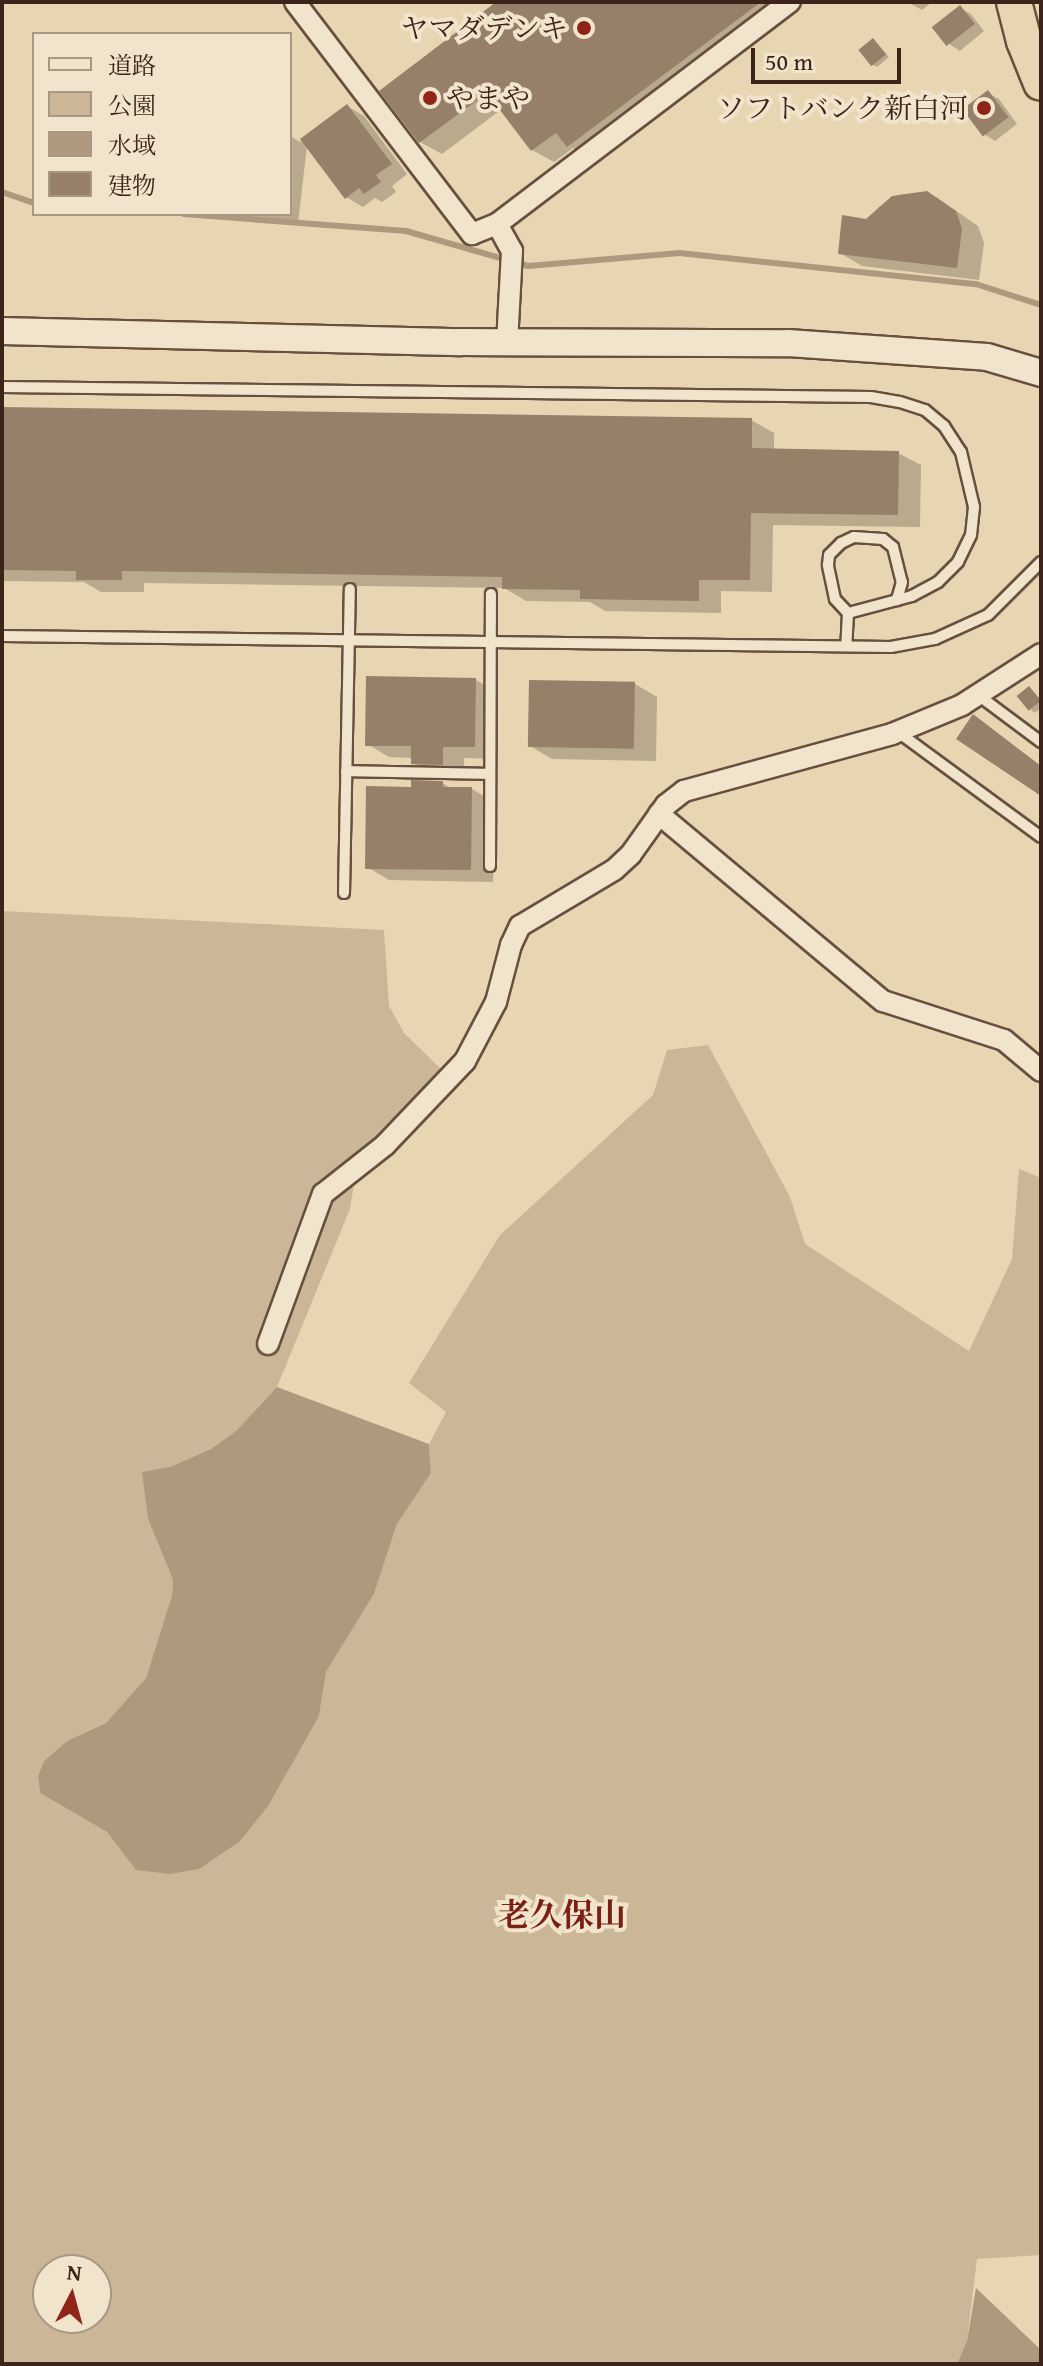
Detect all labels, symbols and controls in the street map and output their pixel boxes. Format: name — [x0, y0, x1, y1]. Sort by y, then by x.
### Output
place label: ヤマダデンキ — [400, 11, 568, 45]
marker: ヤマダデンキ — [575, 19, 593, 37]
legend — [32, 32, 292, 216]
scale bar — [755, 32, 905, 82]
text: 50 m — [765, 44, 813, 79]
text: 道路 — [108, 48, 156, 83]
place label: やまや — [446, 81, 530, 115]
text: 公園 — [108, 88, 156, 123]
marker: やまや — [421, 89, 439, 107]
place label: ソフトバンク新白河 — [716, 91, 968, 125]
marker: ソフトバンク新白河 — [975, 99, 993, 117]
text: 水域 — [108, 128, 156, 163]
text: 建物 — [108, 168, 156, 203]
district label: 老久保山 — [498, 1896, 626, 1934]
north arrow — [32, 2254, 112, 2334]
text: N — [65, 2255, 83, 2289]

